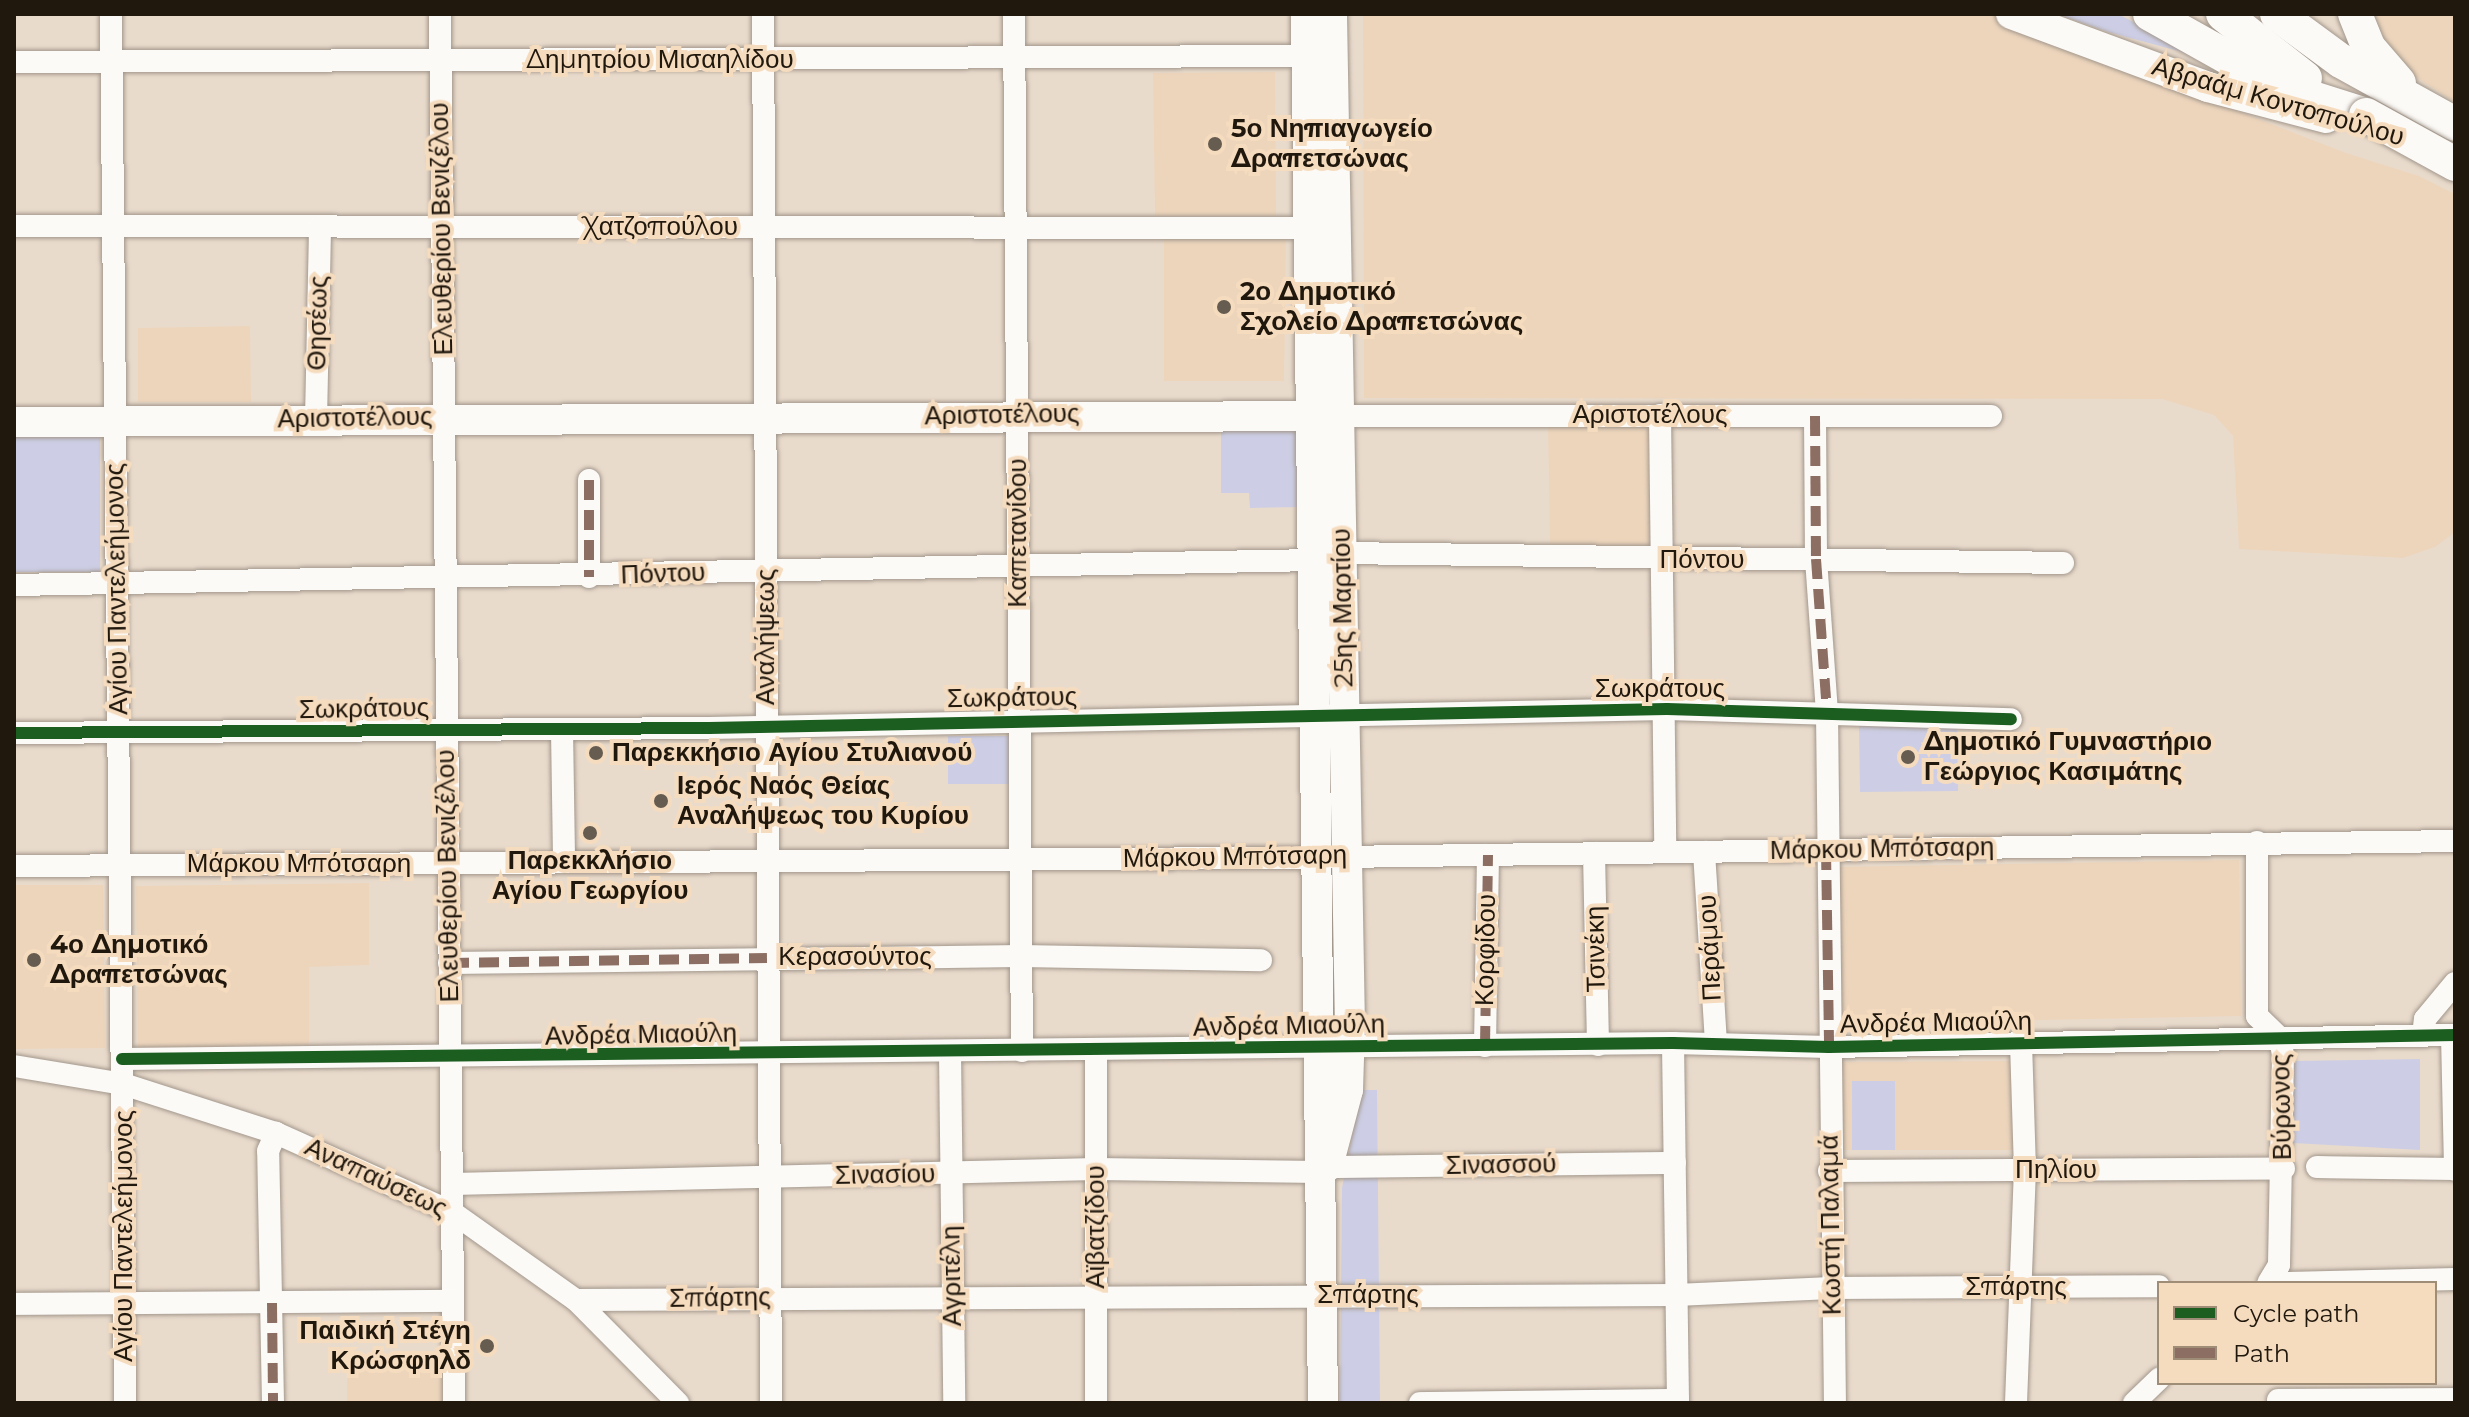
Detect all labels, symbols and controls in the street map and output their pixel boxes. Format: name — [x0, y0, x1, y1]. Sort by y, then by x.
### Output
street label: Δημητρίου Μισαηλίδου — [526, 44, 794, 76]
street label: Αβραάμ Κοντοπούλου — [2148, 51, 2408, 153]
street label: Ελευθερίου Βενιζέλου — [424, 102, 460, 356]
place label: 5ο Νηπιαγωγείο Δραπετσώνας — [1231, 113, 1433, 174]
marker: 5ο Νηπιαγωγείο Δραπετσώνας — [1206, 135, 1224, 153]
street label: Χατζοπούλου — [584, 211, 738, 243]
street label: Θησέως — [302, 275, 334, 371]
place label: 2ο Δημοτικό Σχολείο Δραπετσώνας — [1240, 276, 1523, 338]
marker: 2ο Δημοτικό Σχολείο Δραπετσώνας — [1215, 298, 1233, 316]
street label: Αριστοτέλους — [924, 398, 1080, 432]
street label: Αριστοτέλους — [1572, 399, 1728, 431]
street label: Αριστοτέλους — [277, 401, 433, 435]
street label: Καπετανίδου — [1002, 458, 1034, 608]
street label: Αγίου Παντελεήμονος — [99, 463, 135, 715]
street label: 25ης Μαρτίου — [1326, 528, 1360, 688]
street label: Πόντου — [1660, 544, 1744, 576]
street label: Πόντου — [620, 557, 706, 591]
street label: Αναλήψεως — [750, 569, 782, 705]
street label: Σωκράτους — [1595, 673, 1725, 705]
street label: Σωκράτους — [947, 681, 1077, 715]
street label: Σωκράτους — [299, 692, 429, 726]
place label: Δημοτικό Γυμναστήριο Γεώργιος Κασιμάτης — [1924, 726, 2212, 788]
place label: Παρεκκήσιο Αγίου Στυλιανού — [612, 737, 972, 769]
marker: Παρεκκήσιο Αγίου Στυλιανού — [587, 744, 605, 762]
marker: Δημοτικό Γυμναστήριο Γεώργιος Κασιμάτης — [1899, 748, 1917, 766]
street label: Ελευθερίου Βενιζέλου — [430, 749, 466, 1003]
place label: Ιερός Ναός Θείας Αναλήψεως του Κυρίου — [677, 770, 969, 832]
marker: Ιερός Ναός Θείας Αναλήψεως του Κυρίου — [652, 792, 670, 810]
marker: Παρεκκλήσιο Αγίου Γεωργίου — [581, 824, 599, 842]
street label: Μάρκου Μπότσαρη — [1770, 831, 1994, 867]
street label: Μάρκου Μπότσαρη — [1123, 839, 1347, 875]
place label: Παρεκκλήσιο Αγίου Γεωργίου — [492, 845, 688, 906]
street label: Μάρκου Μπότσαρη — [187, 848, 411, 880]
street label: Κορφίδου — [1469, 894, 1503, 1006]
street label: Περάμου — [1692, 894, 1728, 1002]
street label: Τσινέκη — [1580, 905, 1612, 993]
place label: 4ο Δημοτικό Δραπετσώνας — [50, 929, 228, 990]
street label: Κερασούντος — [778, 941, 932, 973]
marker: 4ο Δημοτικό Δραπετσώνας — [25, 951, 43, 969]
street label: Ανδρέα Μιαούλη — [1840, 1006, 2032, 1040]
street label: Ανδρέα Μιαούλη — [1193, 1009, 1385, 1043]
street label: Ανδρέα Μιαούλη — [545, 1018, 737, 1052]
street label: Βύρωνος — [2265, 1053, 2299, 1161]
street label: Αγίου Παντελεήμονος — [108, 1110, 140, 1362]
street label: Αναπαύσεως — [300, 1131, 452, 1225]
street label: Κωστή Παλαμά — [1814, 1134, 1848, 1316]
street label: Σινασσού — [1445, 1148, 1557, 1182]
street label: Πηλίου — [2015, 1154, 2097, 1186]
street label: Σινασίου — [835, 1159, 935, 1191]
street label: Αϊβατζίδου — [1080, 1165, 1112, 1289]
street label: Αγριτέλη — [936, 1225, 968, 1327]
street label: Σπάρτης — [1965, 1271, 2067, 1303]
street label: Σπάρτης — [1317, 1279, 1419, 1311]
legend — [2157, 1281, 2437, 1385]
street label: Σπάρτης — [669, 1282, 771, 1314]
text: Cycle path — [2233, 1299, 2360, 1328]
place label: Παιδική Στέγη Κρώσφηλδ — [299, 1315, 471, 1376]
marker: Παιδική Στέγη Κρώσφηλδ — [478, 1337, 496, 1355]
text: Path — [2233, 1339, 2290, 1368]

